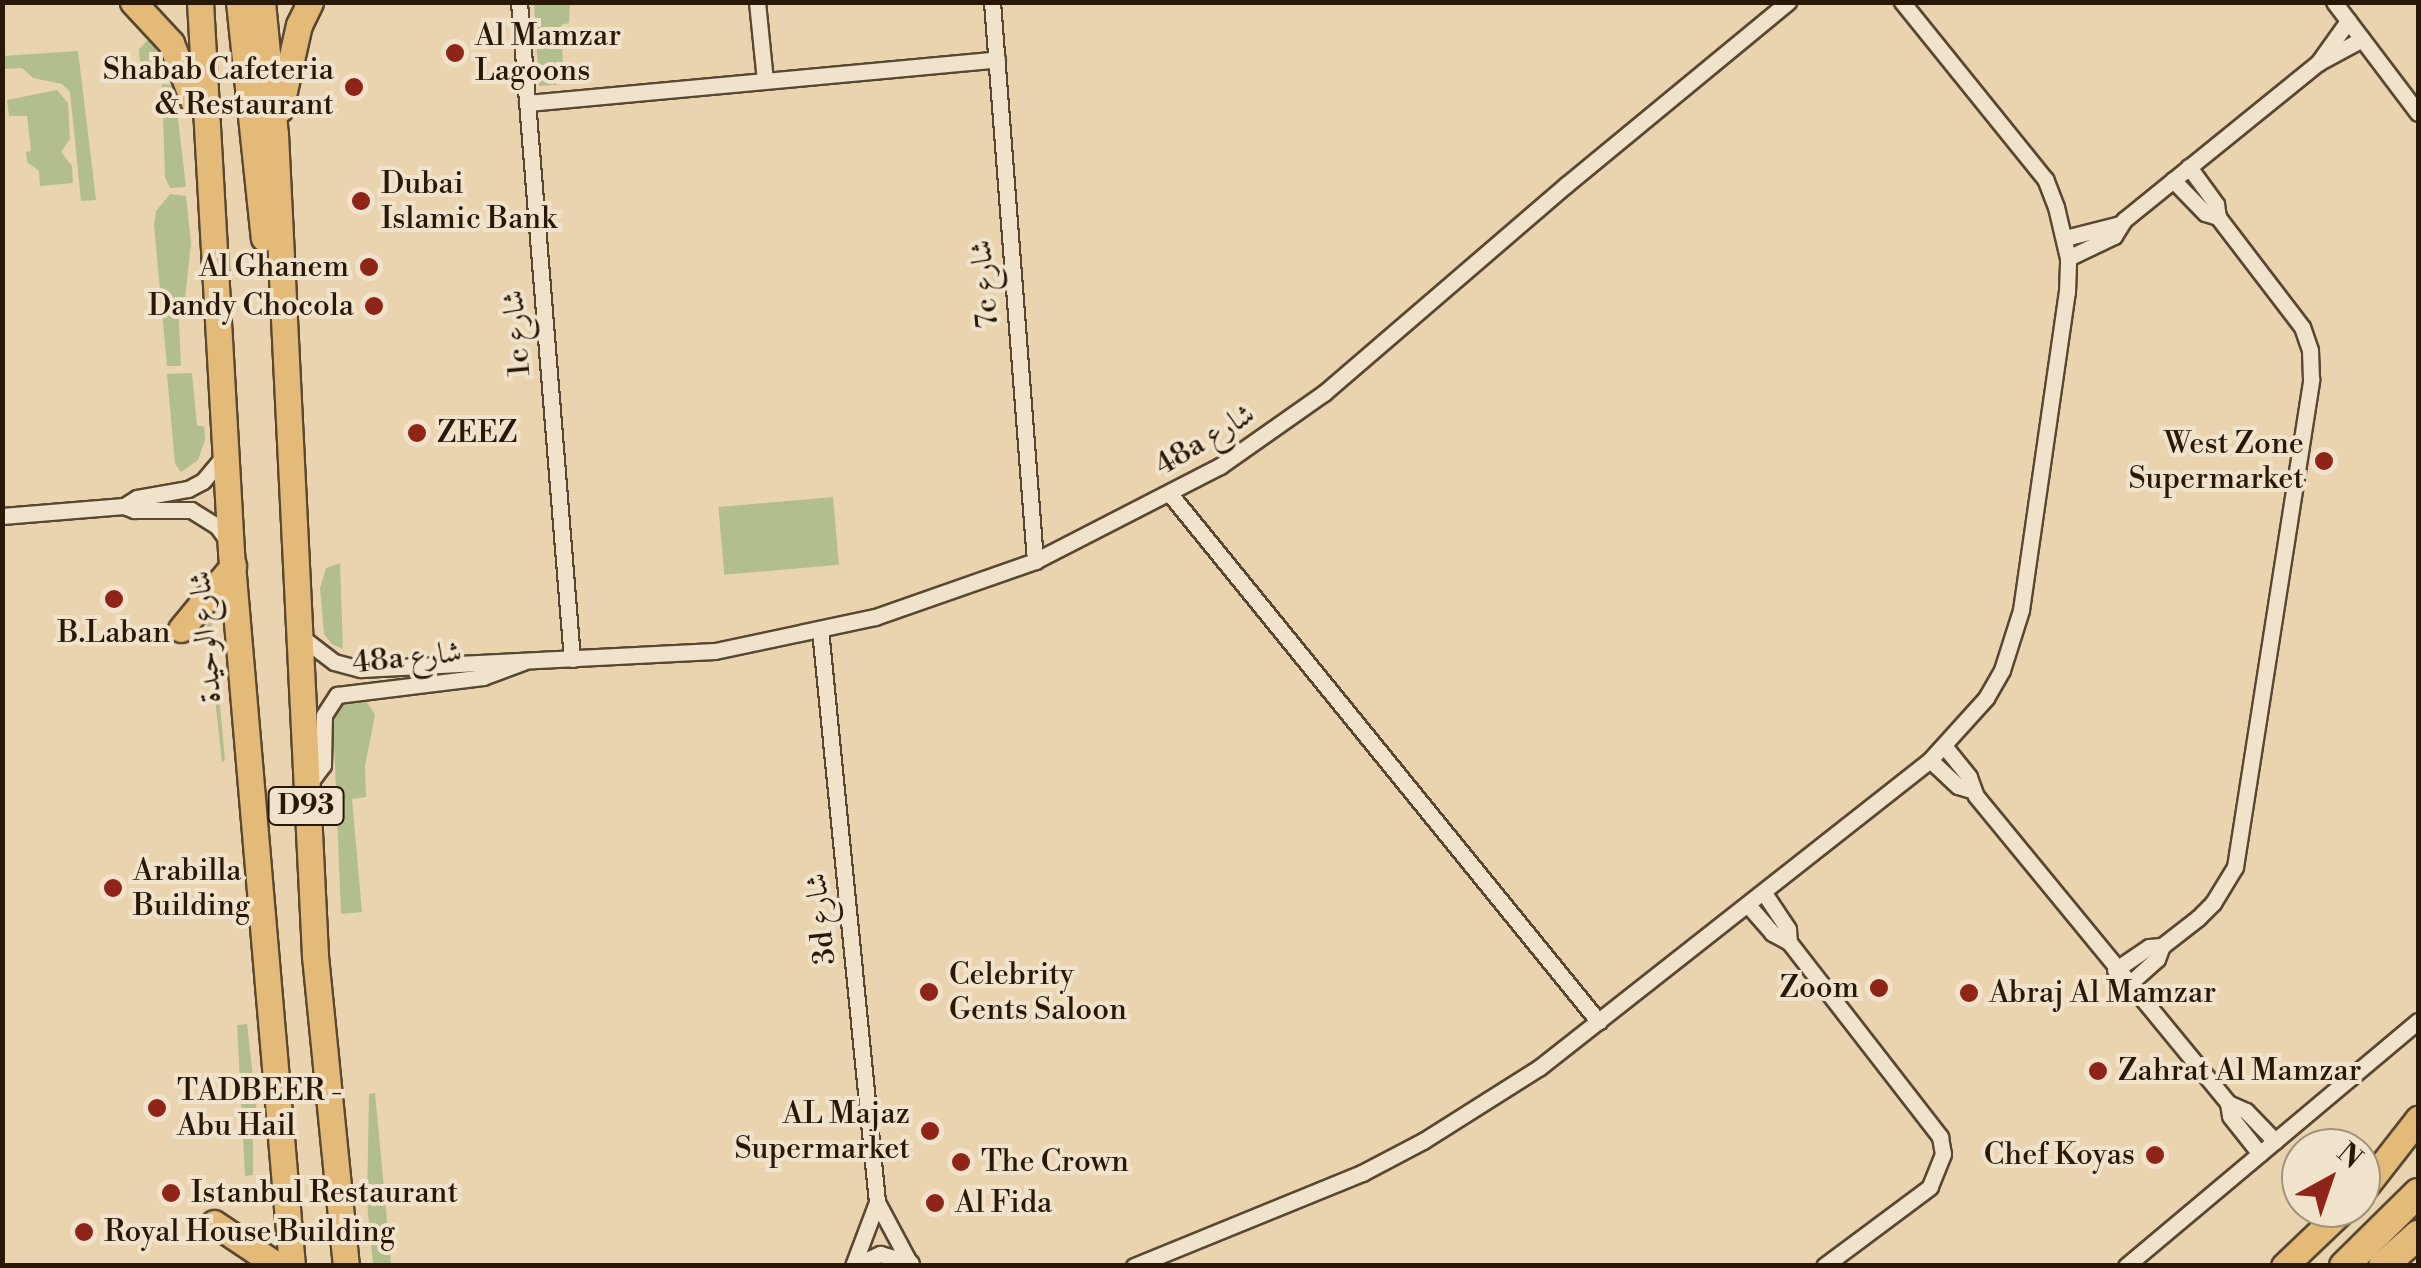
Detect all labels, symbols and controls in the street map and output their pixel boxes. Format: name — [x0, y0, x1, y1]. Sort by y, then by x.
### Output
place label: Al Mamzar Lagoons — [475, 18, 621, 88]
marker: Al Mamzar Lagoons — [444, 42, 466, 64]
place label: Shabab Cafeteria & Restaurant — [103, 52, 334, 122]
marker: Shabab Cafeteria & Restaurant — [343, 76, 365, 98]
place label: Dubai Islamic Bank — [381, 166, 557, 236]
marker: Dubai Islamic Bank — [350, 190, 372, 212]
street label: 7c شارع — [963, 238, 1007, 330]
place label: Al Ghanem — [199, 249, 349, 285]
marker: Al Ghanem — [358, 256, 380, 278]
place label: Dandy Chocola — [148, 288, 354, 324]
street label: 1c شارع — [495, 288, 539, 378]
marker: Dandy Chocola — [363, 295, 385, 317]
street label: 48a شارع — [1149, 396, 1261, 484]
place label: ZEEZ — [437, 415, 518, 451]
marker: ZEEZ — [406, 422, 428, 444]
place label: West Zone Supermarket — [2128, 426, 2304, 496]
marker: West Zone Supermarket — [2313, 450, 2335, 472]
street label: شارع الوحيدة — [182, 569, 230, 705]
marker: B.Laban — [103, 588, 125, 610]
place label: B.Laban — [58, 615, 170, 651]
street label: 48a شارع — [351, 634, 463, 682]
road number: D93 — [266, 783, 346, 829]
place label: Arabilla Building — [133, 853, 250, 924]
street label: 3d شارع — [798, 871, 844, 967]
marker: Arabilla Building — [102, 877, 124, 899]
place label: Celebrity Gents Saloon — [949, 957, 1127, 1028]
place label: Zoom — [1779, 970, 1859, 1006]
place label: Abraj Al Mamzar — [1989, 975, 2216, 1011]
marker: Zoom — [1868, 977, 1890, 999]
marker: Celebrity Gents Saloon — [918, 981, 940, 1003]
marker: Abraj Al Mamzar — [1958, 982, 1980, 1004]
place label: Zahrat Al Mamzar — [2118, 1053, 2362, 1089]
marker: Zahrat Al Mamzar — [2087, 1060, 2109, 1082]
place label: TADBEER - Abu Hail — [177, 1073, 343, 1144]
place label: AL Majaz Supermarket — [734, 1096, 910, 1166]
marker: TADBEER - Abu Hail — [146, 1097, 168, 1119]
marker: AL Majaz Supermarket — [919, 1120, 941, 1142]
north arrow — [2281, 1128, 2381, 1228]
text: N — [2330, 1136, 2369, 1177]
place label: Chef Koyas — [1984, 1137, 2135, 1173]
place label: The Crown — [981, 1144, 1129, 1180]
marker: Chef Koyas — [2144, 1144, 2166, 1166]
marker: The Crown — [950, 1151, 972, 1173]
place label: Istanbul Restaurant — [191, 1175, 458, 1211]
marker: Istanbul Restaurant — [160, 1182, 182, 1204]
place label: Al Fida — [955, 1185, 1052, 1221]
marker: Al Fida — [924, 1192, 946, 1214]
place label: Royal House Building — [104, 1214, 395, 1250]
marker: Royal House Building — [73, 1221, 95, 1243]

